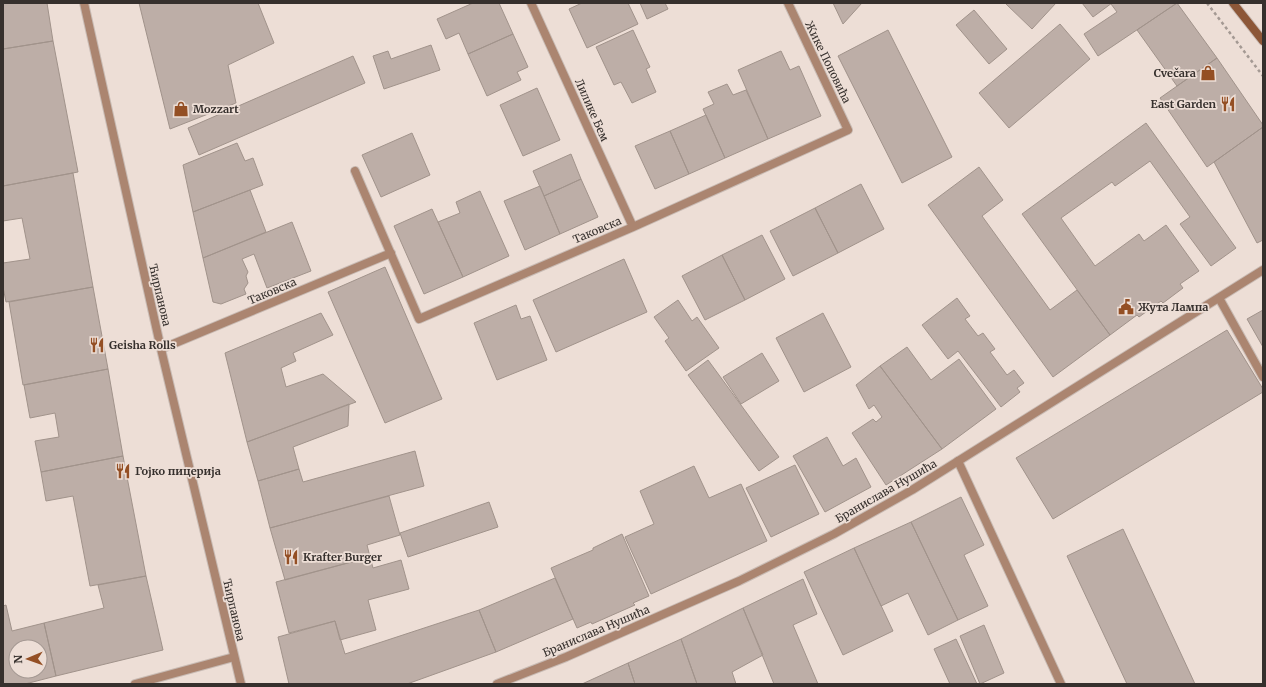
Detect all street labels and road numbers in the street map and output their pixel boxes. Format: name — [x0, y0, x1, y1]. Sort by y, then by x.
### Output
street label: Жике Поповића — [802, 19, 854, 105]
street label: Лилике Бем — [572, 77, 612, 144]
street label: Таковска — [571, 213, 623, 246]
street label: Ћирпанова — [146, 262, 174, 328]
street label: Таковска — [246, 274, 298, 307]
street label: Бранислава Нушића — [833, 456, 939, 526]
street label: Ћирпанова — [220, 577, 248, 643]
street label: Бранислава Нушића — [540, 602, 652, 660]

